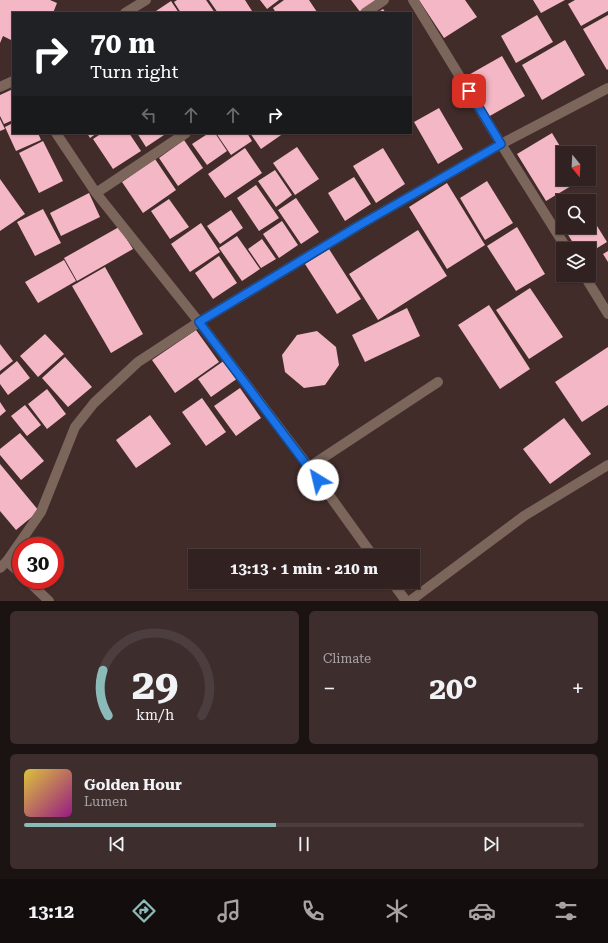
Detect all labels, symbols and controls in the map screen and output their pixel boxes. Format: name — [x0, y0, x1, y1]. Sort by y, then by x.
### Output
text: 70 m — [90, 27, 155, 60]
icon: right — [24, 28, 76, 80]
text: Turn right — [90, 61, 178, 82]
pin — [452, 74, 486, 108]
icon: arrive — [458, 80, 480, 102]
icon: left — [138, 104, 160, 126]
icon: ahead — [180, 104, 202, 126]
icon: ahead — [222, 104, 244, 126]
icon: right — [264, 104, 286, 126]
north arrow — [556, 146, 596, 186]
map controls — [556, 146, 596, 282]
button: search — [556, 194, 596, 234]
button: layers — [556, 242, 596, 282]
position arrow — [297, 459, 339, 501]
speed limit sign: 30 — [12, 537, 64, 589]
text: 13:13 · 1 min · 210 m — [230, 560, 378, 578]
text: Climate — [323, 651, 371, 666]
text: 29 — [131, 659, 178, 708]
text: 20° — [429, 671, 478, 706]
text: − — [323, 676, 335, 701]
text: + — [572, 676, 584, 701]
text: km/h — [135, 706, 174, 722]
text: Golden Hour — [84, 776, 182, 794]
text: Lumen — [84, 794, 128, 809]
icon: previous — [106, 833, 128, 855]
icon: pause — [293, 833, 315, 855]
icon: next — [480, 833, 502, 855]
icon: directions — [130, 897, 158, 925]
icon: music — [215, 897, 243, 925]
icon: phone — [299, 897, 327, 925]
icon: climate — [383, 897, 411, 925]
icon: car — [468, 897, 496, 925]
icon: filters — [552, 897, 580, 925]
text: 13:12 — [28, 901, 74, 922]

